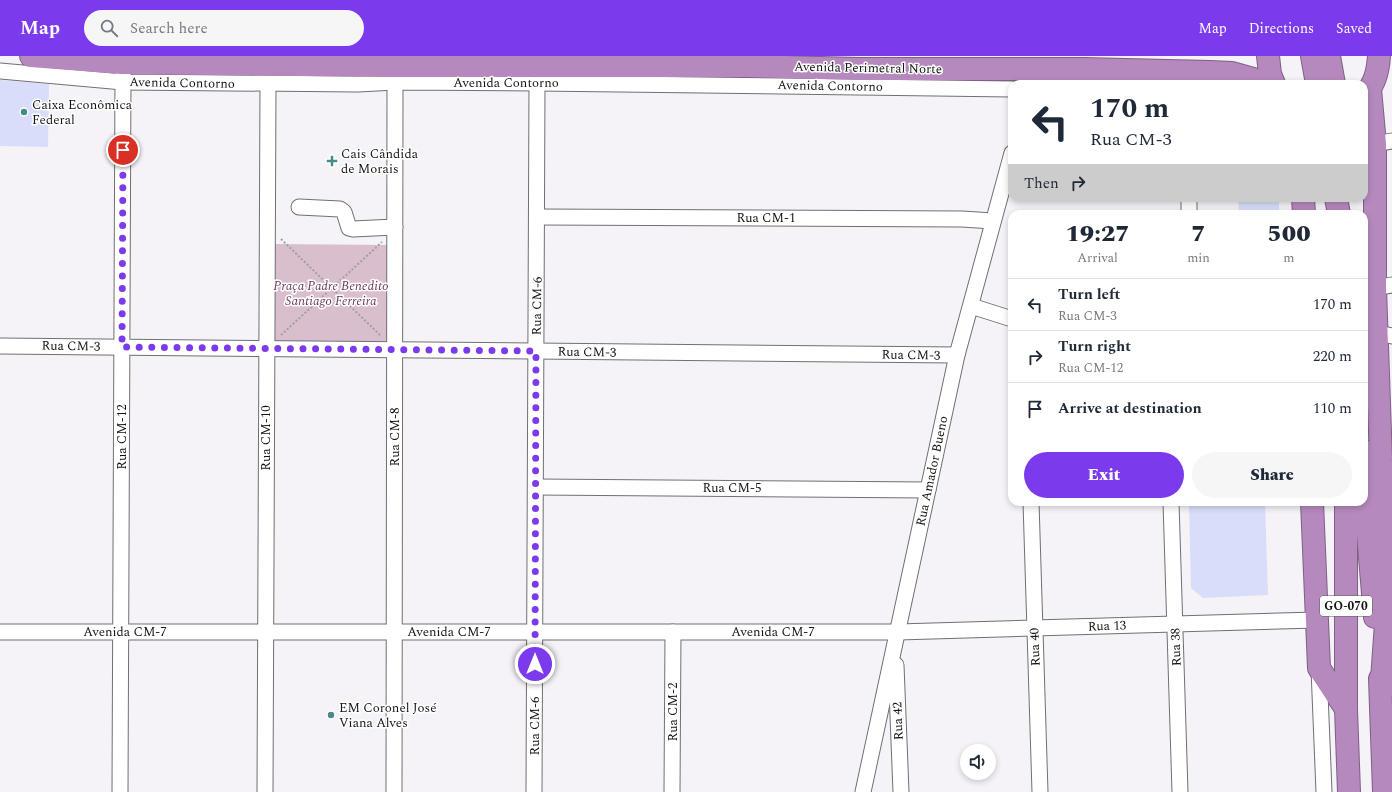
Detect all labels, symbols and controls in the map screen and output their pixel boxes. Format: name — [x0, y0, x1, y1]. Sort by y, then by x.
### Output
search box — [84, 10, 364, 46]
text: Map — [20, 14, 60, 43]
icon: search — [98, 17, 120, 39]
text: Search here — [130, 17, 208, 40]
text: Map — [1199, 18, 1227, 39]
text: Directions — [1249, 18, 1314, 39]
text: Saved — [1336, 18, 1372, 39]
street label: Avenida Perimetral Norte — [794, 57, 942, 79]
street label: Avenida Contorno — [129, 72, 235, 94]
street label: Avenida Contorno — [453, 73, 559, 93]
street label: Avenida Contorno — [777, 75, 883, 97]
text: 170 m — [1090, 87, 1169, 130]
place label: Caixa Econômica Federal — [32, 95, 133, 130]
icon: left — [1024, 96, 1076, 148]
marker: Caixa Econômica Federal — [19, 107, 29, 117]
text: Rua CM-3 — [1090, 126, 1171, 153]
pin — [106, 133, 140, 167]
icon: arrive — [112, 139, 134, 161]
place label: Cais Cândida de Morais — [341, 144, 419, 179]
marker: Cais Cândida de Morais — [326, 155, 338, 167]
text: Then — [1024, 172, 1059, 195]
icon: right — [1067, 172, 1089, 194]
street label: Rua CM-1 — [737, 208, 795, 228]
text: 19:27 — [1065, 216, 1130, 252]
text: 7 — [1191, 216, 1206, 252]
text: 500 — [1267, 216, 1311, 252]
text: Arrival — [1077, 248, 1118, 268]
text: min — [1187, 248, 1210, 268]
text: m — [1283, 248, 1295, 268]
park label: Praça Padre Benedito Santiago Ferreira — [273, 276, 389, 311]
street label: Rua CM-6 — [526, 276, 548, 336]
text: Turn left — [1058, 283, 1120, 306]
text: 170 m — [1313, 293, 1352, 316]
icon: left — [1024, 294, 1046, 316]
text: Rua CM-3 — [1058, 306, 1117, 326]
street label: Rua CM-3 — [41, 335, 101, 357]
text: Turn right — [1058, 335, 1131, 358]
street label: Rua CM-3 — [557, 341, 617, 363]
street label: Rua CM-3 — [881, 344, 941, 366]
text: 220 m — [1313, 345, 1352, 368]
icon: right — [1024, 346, 1046, 368]
text: Rua CM-12 — [1058, 358, 1123, 378]
text: Arrive at destination — [1058, 397, 1202, 420]
text: 110 m — [1313, 397, 1352, 420]
icon: arrive — [1024, 398, 1046, 420]
street label: Rua CM-12 — [112, 404, 132, 470]
street label: Rua CM-10 — [256, 405, 276, 471]
street label: Rua CM-8 — [385, 408, 405, 466]
street label: Rua Amador Bueno — [911, 414, 953, 528]
button: Exit — [1024, 452, 1184, 498]
button: Share — [1192, 452, 1352, 498]
street label: Rua CM-5 — [703, 478, 761, 498]
road number: GO-070 — [1320, 596, 1372, 616]
street label: Rua 13 — [1087, 615, 1127, 637]
street label: Avenida CM-7 — [83, 622, 167, 642]
street label: Avenida CM-7 — [407, 622, 491, 642]
street label: Avenida CM-7 — [731, 622, 815, 642]
street label: Rua 40 — [1024, 627, 1046, 667]
street label: Rua 38 — [1165, 627, 1187, 667]
position arrow — [514, 643, 556, 685]
street label: Rua CM-2 — [663, 683, 683, 741]
street label: Rua CM-6 — [525, 696, 545, 755]
place label: EM Coronel José Viana Alves — [339, 698, 437, 733]
street label: Rua 42 — [887, 701, 909, 741]
marker: EM Coronel José Viana Alves — [326, 710, 336, 720]
map controls — [960, 744, 996, 780]
button: sound — [960, 744, 996, 780]

